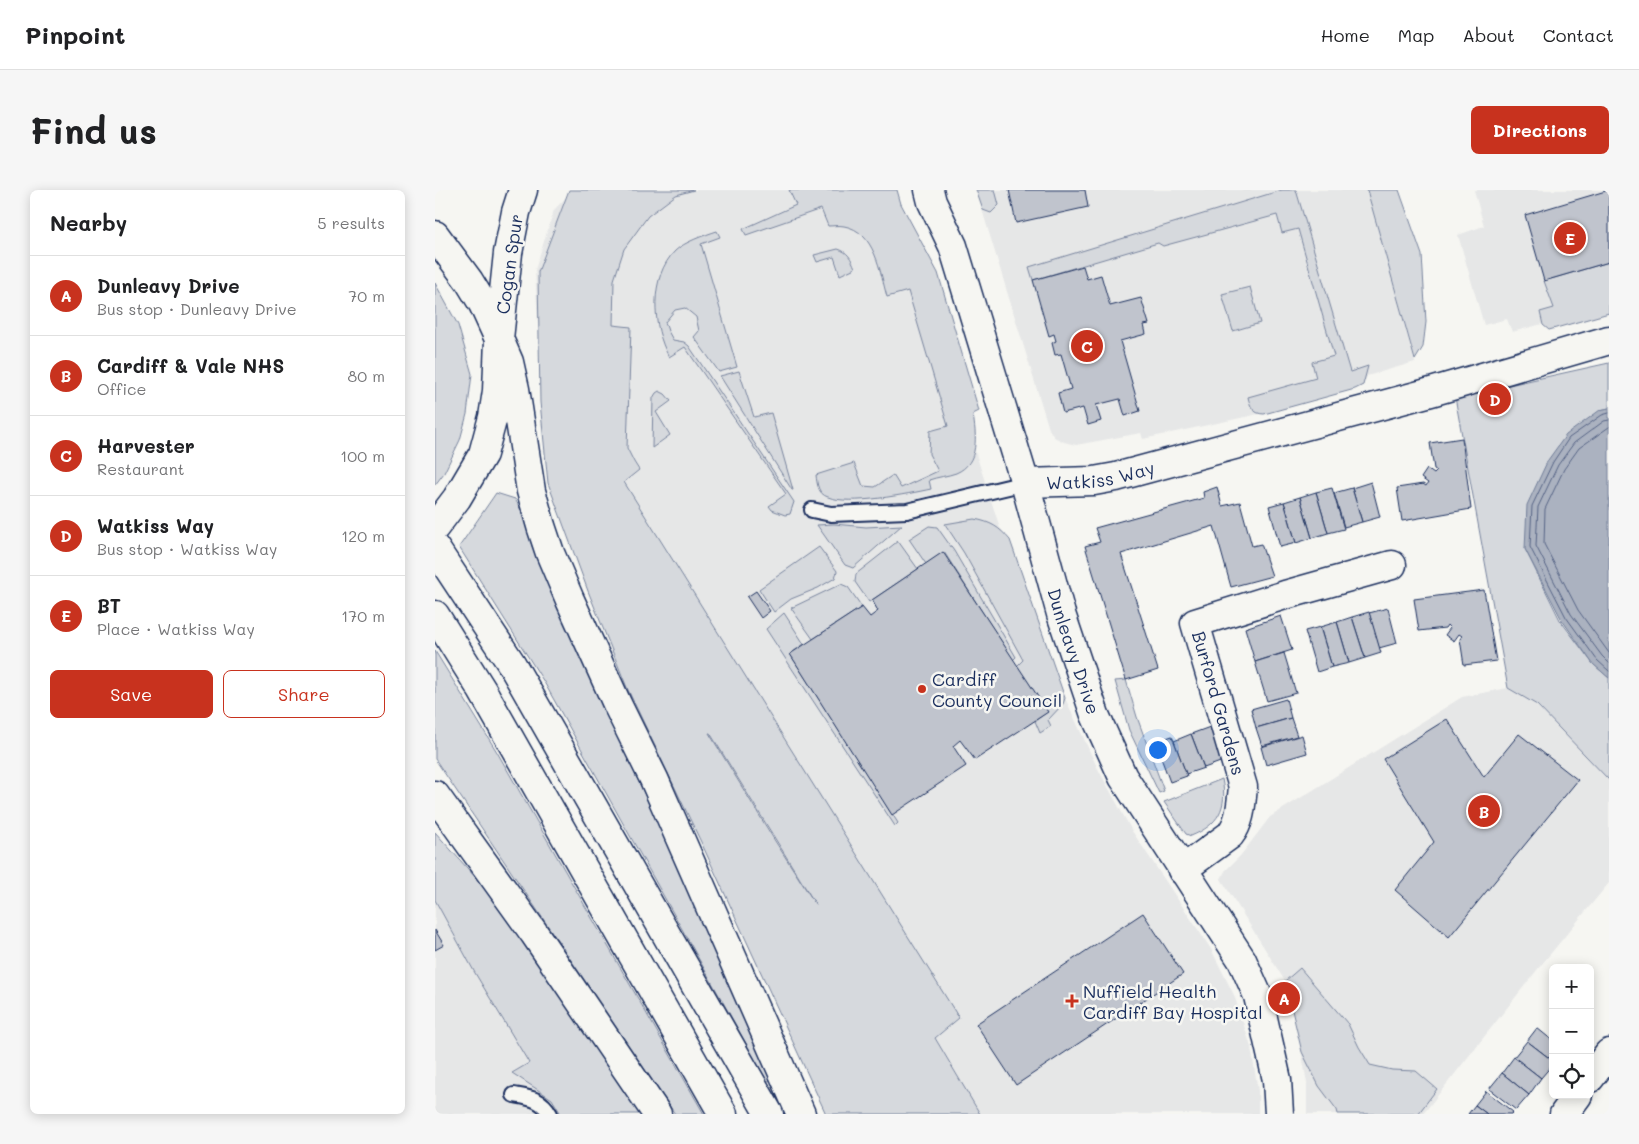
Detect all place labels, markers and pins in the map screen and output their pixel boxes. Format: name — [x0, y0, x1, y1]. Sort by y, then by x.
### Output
pin: E — [1554, 219, 1586, 257]
pin: C — [1071, 327, 1103, 365]
pin: D — [1479, 380, 1511, 418]
place label: Cardiff County Council — [932, 667, 1062, 712]
marker: Cardiff County Council — [916, 683, 928, 695]
pin: B — [1468, 792, 1500, 830]
place label: Nuffield Health Cardiff Bay Hospital — [1083, 979, 1263, 1024]
pin: A — [1268, 979, 1300, 1017]
marker: Nuffield Health Cardiff Bay Hospital — [1065, 994, 1079, 1008]

